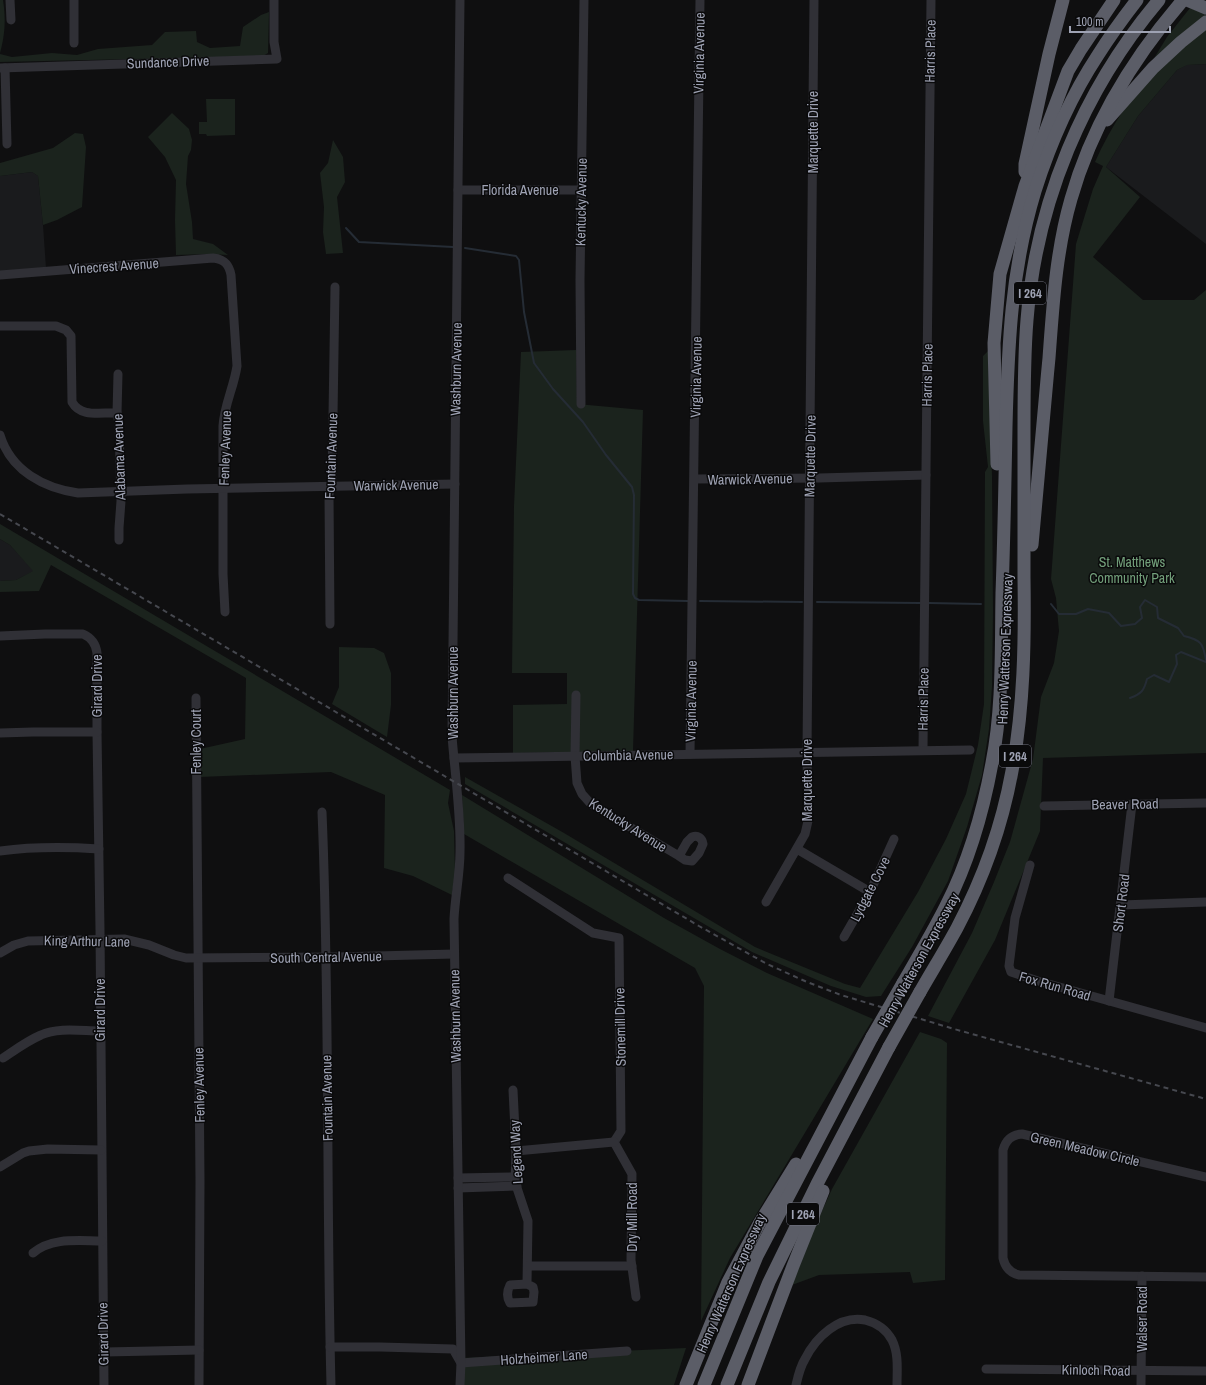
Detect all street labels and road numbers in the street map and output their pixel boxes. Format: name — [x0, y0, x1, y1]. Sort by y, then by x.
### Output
street label: Virginia Avenue — [689, 12, 709, 94]
street label: Harris Place — [920, 19, 940, 83]
street label: Sundance Drive — [127, 52, 209, 72]
street label: Marquette Drive — [804, 91, 822, 173]
street label: Kentucky Avenue — [571, 158, 591, 246]
street label: Florida Avenue — [481, 181, 559, 199]
street label: Vinecrest Avenue — [69, 254, 159, 278]
road number: I 264 — [1014, 282, 1046, 304]
street label: Washburn Avenue — [446, 322, 466, 416]
street label: Virginia Avenue — [686, 336, 706, 418]
street label: Harris Place — [917, 343, 937, 407]
street label: Fenley Avenue — [215, 410, 235, 486]
street label: Alabama Avenue — [108, 413, 130, 502]
street label: Fountain Avenue — [321, 413, 341, 499]
street label: Marquette Drive — [800, 415, 820, 497]
street label: Warwick Avenue — [707, 469, 793, 489]
street label: Warwick Avenue — [353, 475, 439, 495]
street label: Henry Watterson Expressway — [993, 573, 1017, 725]
street label: Washburn Avenue — [444, 646, 462, 740]
street label: Girard Drive — [88, 654, 106, 718]
street label: Virginia Avenue — [681, 660, 701, 742]
street label: Harris Place — [913, 667, 933, 731]
street label: Fenley Court — [187, 709, 205, 775]
street label: Marquette Drive — [798, 739, 816, 821]
street label: Columbia Avenue — [583, 745, 673, 765]
road number: I 264 — [999, 745, 1031, 767]
street label: Kentucky Avenue — [586, 794, 670, 856]
street label: Beaver Road — [1091, 794, 1159, 814]
street label: Lydgate Cove — [846, 854, 894, 924]
street label: Short Road — [1109, 873, 1133, 933]
street label: Henry Watterson Expressway — [875, 889, 964, 1030]
street label: King Arthur Lane — [44, 931, 130, 951]
street label: South Central Avenue — [270, 947, 382, 967]
street label: Fox Run Road — [1017, 967, 1093, 1005]
street label: Washburn Avenue — [445, 969, 465, 1063]
street label: Girard Drive — [91, 978, 109, 1042]
street label: Stonemill Drive — [610, 988, 630, 1066]
street label: Fenley Avenue — [189, 1047, 209, 1123]
street label: Fountain Avenue — [317, 1055, 337, 1141]
street label: Legend Way — [505, 1119, 527, 1184]
street label: Green Meadow Circle — [1029, 1128, 1141, 1170]
street label: Dry Mill Road — [623, 1182, 641, 1252]
road number: I 264 — [787, 1203, 819, 1225]
street label: Henry Watterson Expressway — [692, 1210, 770, 1356]
street label: Walser Road — [1133, 1286, 1151, 1352]
street label: Girard Drive — [93, 1302, 113, 1366]
street label: Holzheimer Lane — [500, 1345, 588, 1369]
street label: Kinloch Road — [1061, 1360, 1131, 1380]

